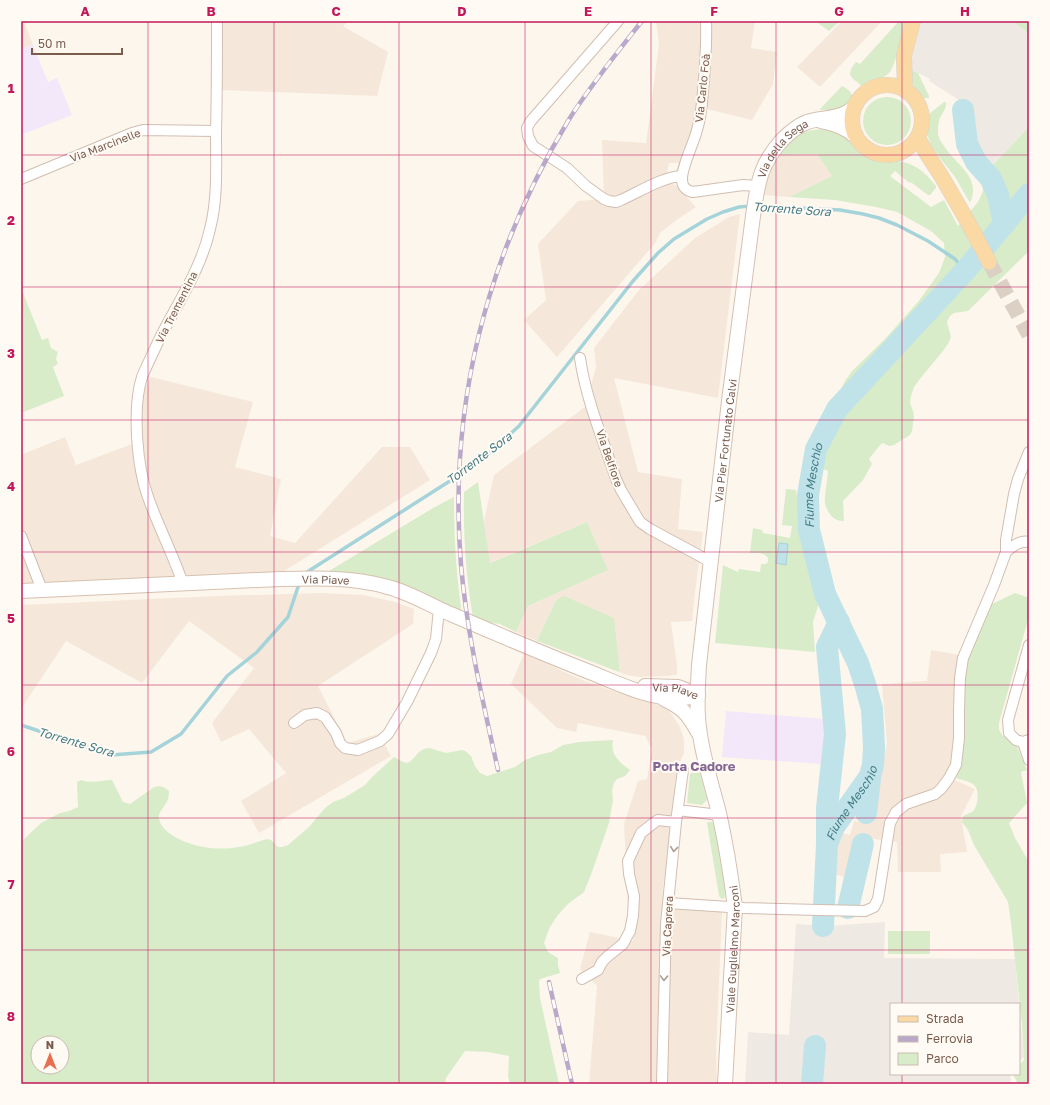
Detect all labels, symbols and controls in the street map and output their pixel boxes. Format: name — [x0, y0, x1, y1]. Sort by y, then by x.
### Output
text: A — [80, 3, 90, 19]
text: B — [206, 3, 216, 19]
text: C — [331, 3, 341, 19]
text: D — [457, 3, 467, 19]
text: E — [584, 3, 592, 19]
text: F — [710, 3, 718, 19]
text: G — [834, 3, 844, 19]
text: H — [960, 3, 970, 19]
scale bar — [32, 30, 122, 56]
text: 50 m — [38, 36, 66, 51]
street label: Via Carlo Foà — [692, 53, 712, 123]
text: 1 — [8, 80, 15, 96]
street label: Via della Sega — [754, 116, 810, 180]
street label: Via Marcinelle — [68, 126, 142, 164]
water label: Torrente Sora — [753, 199, 833, 219]
text: 2 — [7, 212, 15, 228]
street label: Via Trementina — [152, 269, 200, 345]
text: 3 — [7, 345, 15, 361]
street label: Via Pier Fortunato Calvi — [711, 378, 738, 503]
street label: Via Belfiore — [594, 427, 626, 489]
water label: Torrente Sora — [443, 428, 516, 487]
water label: Fiume Meschio — [800, 439, 826, 528]
text: 4 — [7, 478, 15, 494]
street label: Via Piave — [302, 572, 350, 586]
text: 5 — [7, 610, 15, 626]
street label: Via Piave — [652, 680, 701, 701]
water label: Torrente Sora — [36, 724, 117, 760]
text: 6 — [7, 743, 15, 759]
district label: Porta Cadore — [653, 758, 736, 774]
water label: Fiume Meschio — [822, 763, 880, 842]
one-way arrow — [669, 846, 678, 852]
text: 7 — [7, 876, 15, 892]
street label: Viale Guglielmo Marconi — [723, 885, 742, 1013]
street label: Via Caprera — [659, 895, 675, 957]
one-way arrow — [660, 975, 669, 981]
legend — [890, 1003, 1020, 1075]
text: 8 — [7, 1008, 15, 1024]
text: Strada — [926, 1011, 964, 1026]
text: Ferrovia — [926, 1031, 973, 1046]
north arrow — [30, 1035, 70, 1075]
text: N — [46, 1038, 54, 1051]
text: Parco — [926, 1051, 959, 1066]

